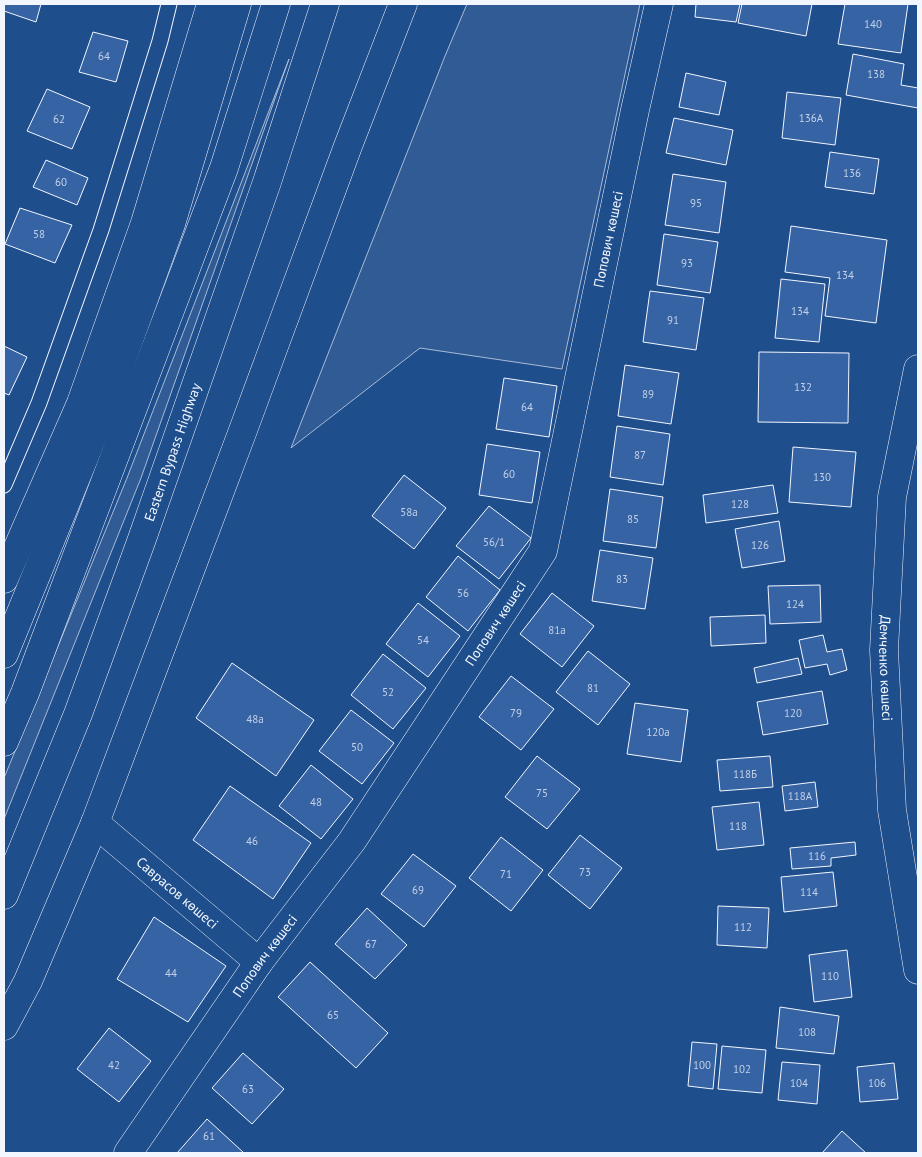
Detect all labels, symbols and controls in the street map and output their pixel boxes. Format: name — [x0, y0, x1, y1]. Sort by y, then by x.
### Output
house number: 140 — [864, 17, 882, 31]
house number: 64 — [98, 49, 110, 63]
house number: 138 — [867, 67, 885, 81]
house number: 136А — [799, 111, 824, 125]
house number: 62 — [53, 112, 65, 126]
house number: 136 — [843, 166, 861, 180]
house number: 60 — [55, 175, 67, 189]
street label: Попович көшесі — [589, 189, 627, 289]
house number: 95 — [690, 196, 702, 210]
house number: 58 — [33, 227, 45, 241]
house number: 93 — [681, 256, 693, 270]
house number: 134 — [836, 268, 854, 282]
house number: 134 — [791, 304, 809, 318]
house number: 91 — [667, 313, 679, 327]
street label: Eastern Bypass Highway — [140, 380, 205, 524]
house number: 132 — [794, 380, 812, 394]
house number: 89 — [642, 387, 654, 401]
house number: 64 — [521, 400, 533, 414]
house number: 87 — [634, 448, 646, 462]
house number: 60 — [503, 467, 515, 481]
house number: 130 — [813, 470, 831, 484]
house number: 128 — [731, 497, 749, 511]
house number: 58а — [400, 505, 418, 519]
house number: 85 — [627, 512, 639, 526]
house number: 56/1 — [483, 535, 505, 549]
house number: 126 — [751, 538, 769, 552]
house number: 83 — [616, 572, 628, 586]
street label: Попович көшесі — [461, 577, 530, 669]
house number: 56 — [457, 586, 469, 600]
house number: 124 — [786, 597, 804, 611]
street label: Демченко көшесі — [875, 615, 897, 722]
house number: 81а — [548, 623, 566, 637]
house number: 54 — [417, 633, 429, 647]
house number: 81 — [587, 681, 599, 695]
house number: 52 — [382, 685, 394, 699]
house number: 79 — [510, 706, 522, 720]
house number: 120 — [784, 706, 802, 720]
house number: 48а — [246, 712, 264, 726]
house number: 120а — [646, 725, 670, 739]
house number: 50 — [351, 740, 363, 754]
house number: 118Б — [733, 767, 757, 781]
house number: 75 — [536, 786, 548, 800]
house number: 118А — [788, 789, 813, 803]
house number: 48 — [310, 795, 322, 809]
house number: 118 — [729, 819, 747, 833]
house number: 46 — [246, 834, 258, 848]
house number: 116 — [808, 849, 826, 863]
street label: Саврасов көшесі — [133, 853, 222, 933]
house number: 73 — [579, 865, 591, 879]
house number: 71 — [500, 867, 512, 881]
house number: 69 — [412, 883, 424, 897]
house number: 114 — [800, 885, 818, 899]
street label: Попович көшесі — [228, 911, 301, 1001]
house number: 112 — [734, 920, 752, 934]
house number: 67 — [365, 937, 377, 951]
house number: 44 — [165, 966, 177, 980]
house number: 110 — [821, 969, 839, 983]
house number: 65 — [327, 1008, 339, 1022]
house number: 108 — [798, 1025, 816, 1039]
house number: 42 — [108, 1058, 120, 1072]
house number: 100 — [693, 1058, 711, 1072]
house number: 102 — [733, 1062, 751, 1076]
house number: 104 — [790, 1076, 808, 1090]
house number: 106 — [868, 1076, 886, 1090]
house number: 63 — [242, 1082, 254, 1096]
house number: 61 — [203, 1129, 215, 1143]

